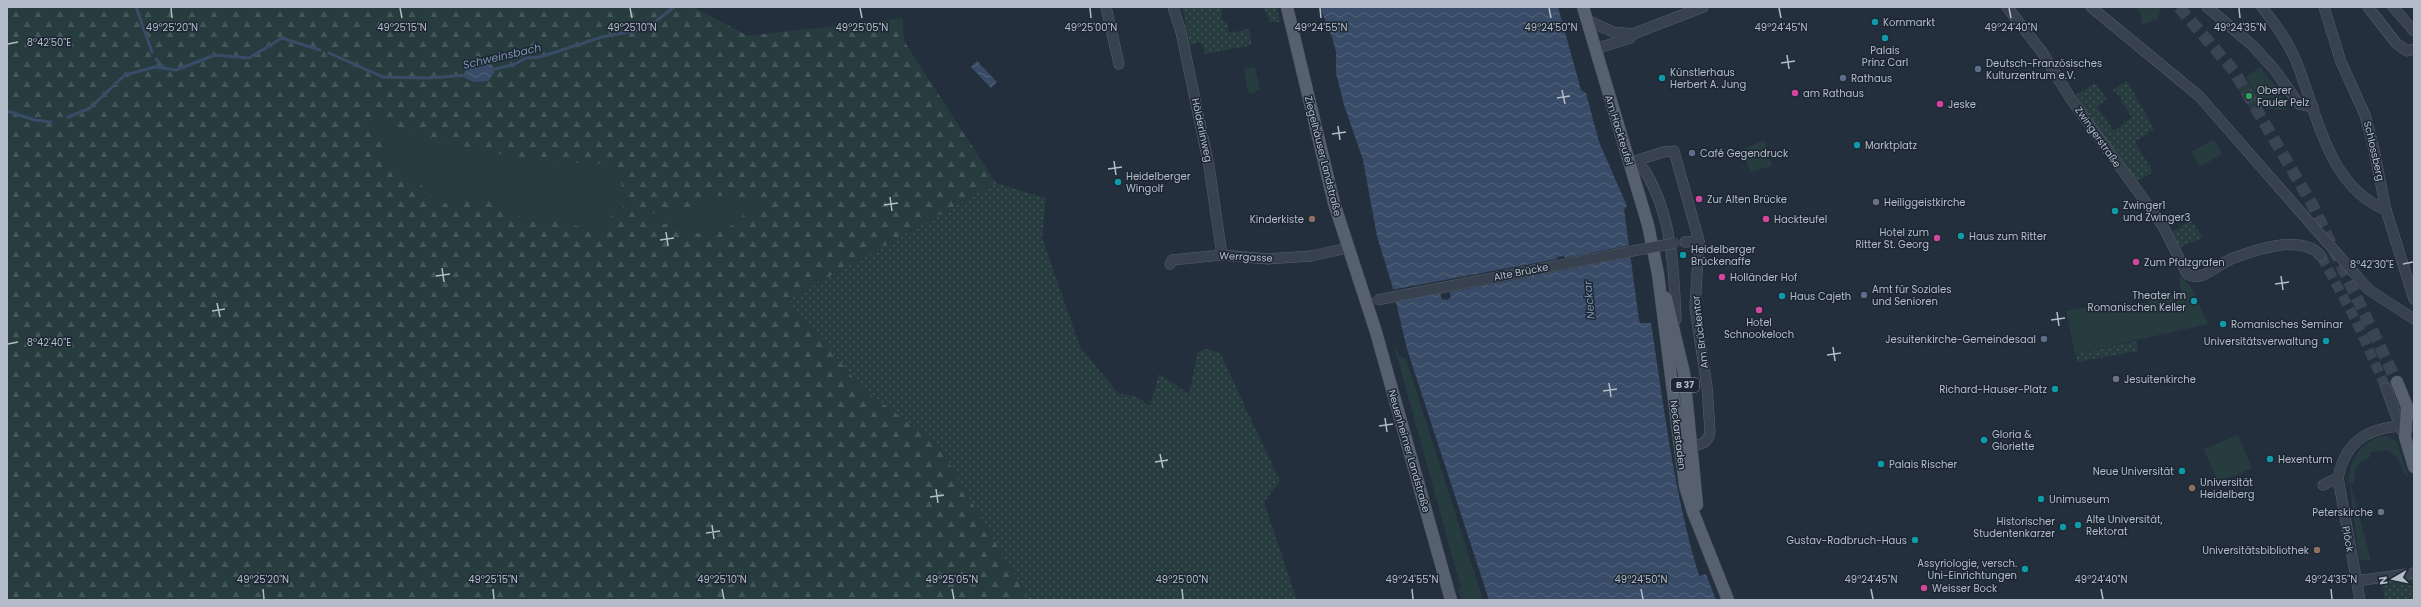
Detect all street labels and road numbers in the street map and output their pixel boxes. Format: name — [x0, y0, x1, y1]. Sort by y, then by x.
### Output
street label: Am Hackteufel — [1601, 93, 1637, 167]
street label: Ziegelhäuser Landstraße — [1301, 94, 1345, 218]
street label: Hölderlinweg — [1188, 97, 1216, 163]
street label: Zwingerstraße — [2071, 103, 2125, 171]
street label: Schlossberg — [2360, 120, 2388, 182]
street label: Werrgasse — [1219, 248, 1273, 266]
street label: Alte Brücke — [1492, 259, 1550, 285]
street label: Am Brückentor — [1688, 294, 1712, 369]
road number: B 37 — [1671, 378, 1699, 392]
street label: Neuenheimer Landstraße — [1384, 388, 1434, 514]
street label: Neckarstaden — [1666, 399, 1690, 471]
street label: Plöck — [2338, 525, 2358, 554]

